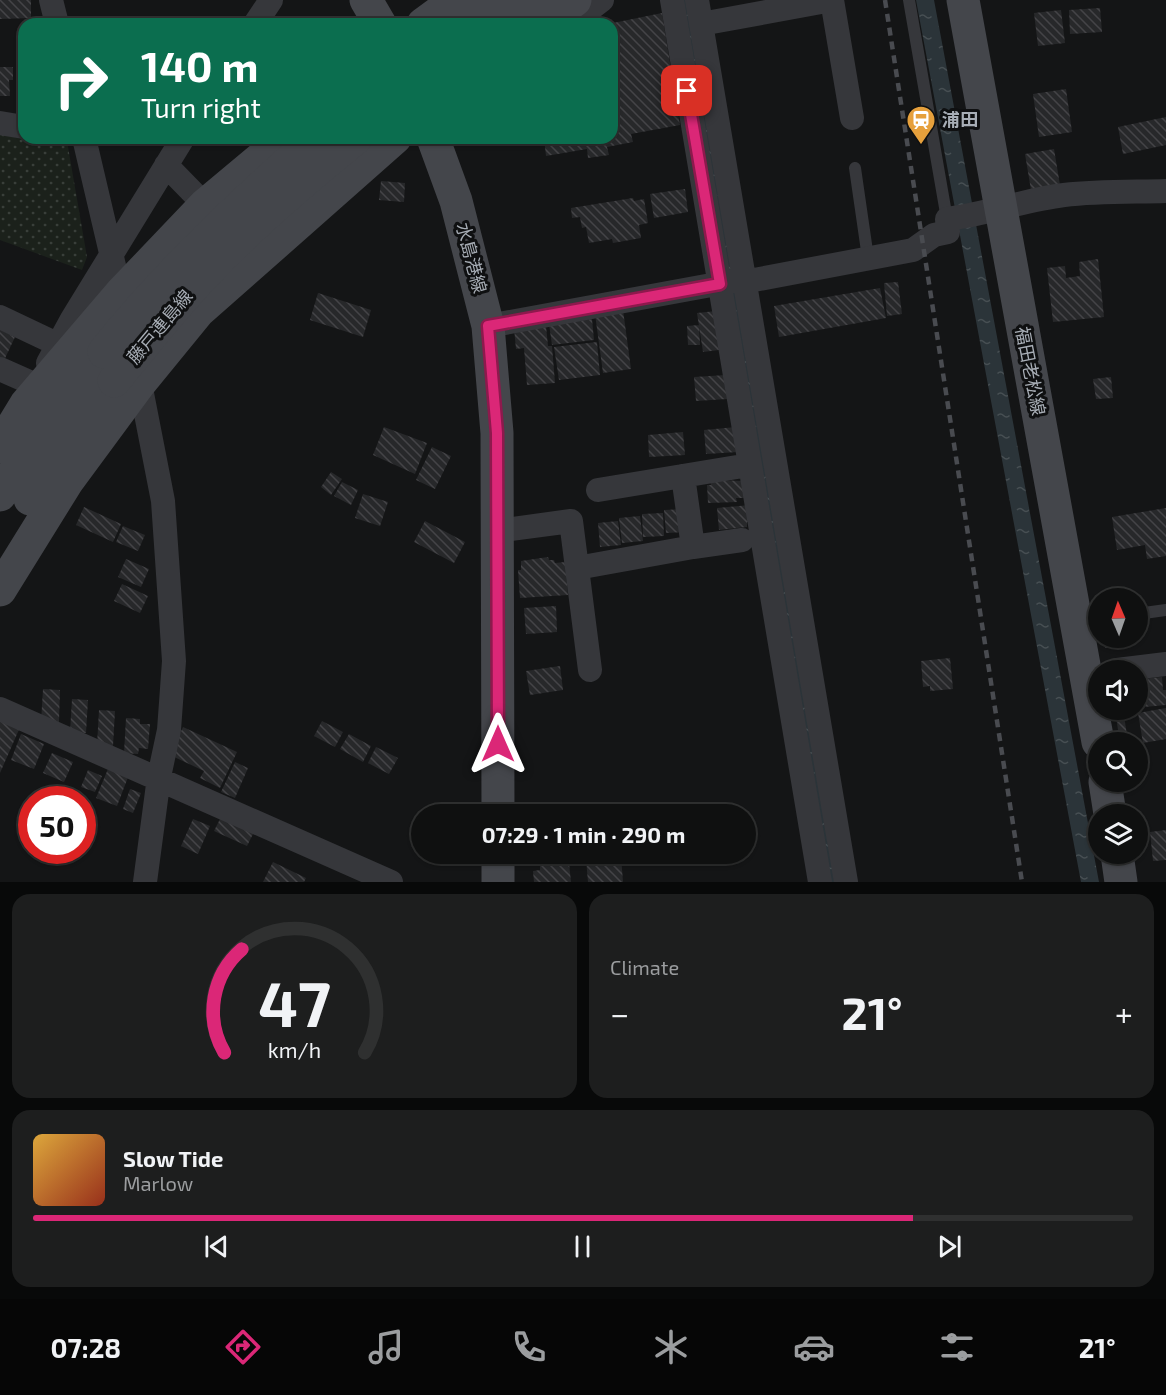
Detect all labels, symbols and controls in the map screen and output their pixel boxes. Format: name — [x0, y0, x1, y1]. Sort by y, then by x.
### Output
text: 140 m — [141, 40, 258, 90]
icon: right — [42, 42, 120, 120]
pin — [661, 65, 712, 116]
icon: arrive — [670, 74, 703, 107]
text: Turn right — [141, 91, 261, 123]
station icon: 浦田 — [905, 104, 937, 146]
place label: 浦田 — [942, 108, 978, 130]
street label: 水島港線 — [452, 220, 492, 295]
street label: 藤戸連島線 — [122, 285, 197, 368]
street label: 福田老松線 — [1012, 325, 1050, 417]
north arrow — [1088, 588, 1148, 648]
map controls — [1088, 588, 1148, 864]
button: sound — [1088, 660, 1148, 720]
position arrow — [466, 712, 530, 776]
button: search — [1088, 732, 1148, 792]
speed limit sign: 50 — [18, 786, 96, 864]
button: layers — [1088, 804, 1148, 864]
text: 07:29 · 1 min · 290 m — [482, 821, 685, 847]
text: Climate — [610, 955, 679, 979]
text: 47 — [258, 965, 331, 1040]
text: 21° — [842, 985, 903, 1039]
text: − — [610, 993, 629, 1033]
text: + — [1115, 993, 1133, 1033]
text: km/h — [268, 1037, 321, 1062]
text: Slow Tide — [123, 1145, 223, 1171]
text: Marlow — [123, 1171, 193, 1195]
icon: previous — [200, 1230, 233, 1263]
icon: pause — [566, 1230, 599, 1263]
icon: next — [933, 1230, 966, 1263]
icon: directions — [222, 1326, 264, 1368]
icon: music — [365, 1326, 407, 1368]
icon: phone — [508, 1326, 550, 1368]
icon: climate — [650, 1326, 692, 1368]
icon: car — [793, 1326, 835, 1368]
icon: filters — [936, 1326, 978, 1368]
text: 07:28 — [50, 1331, 121, 1363]
text: 21° — [1079, 1331, 1115, 1363]

